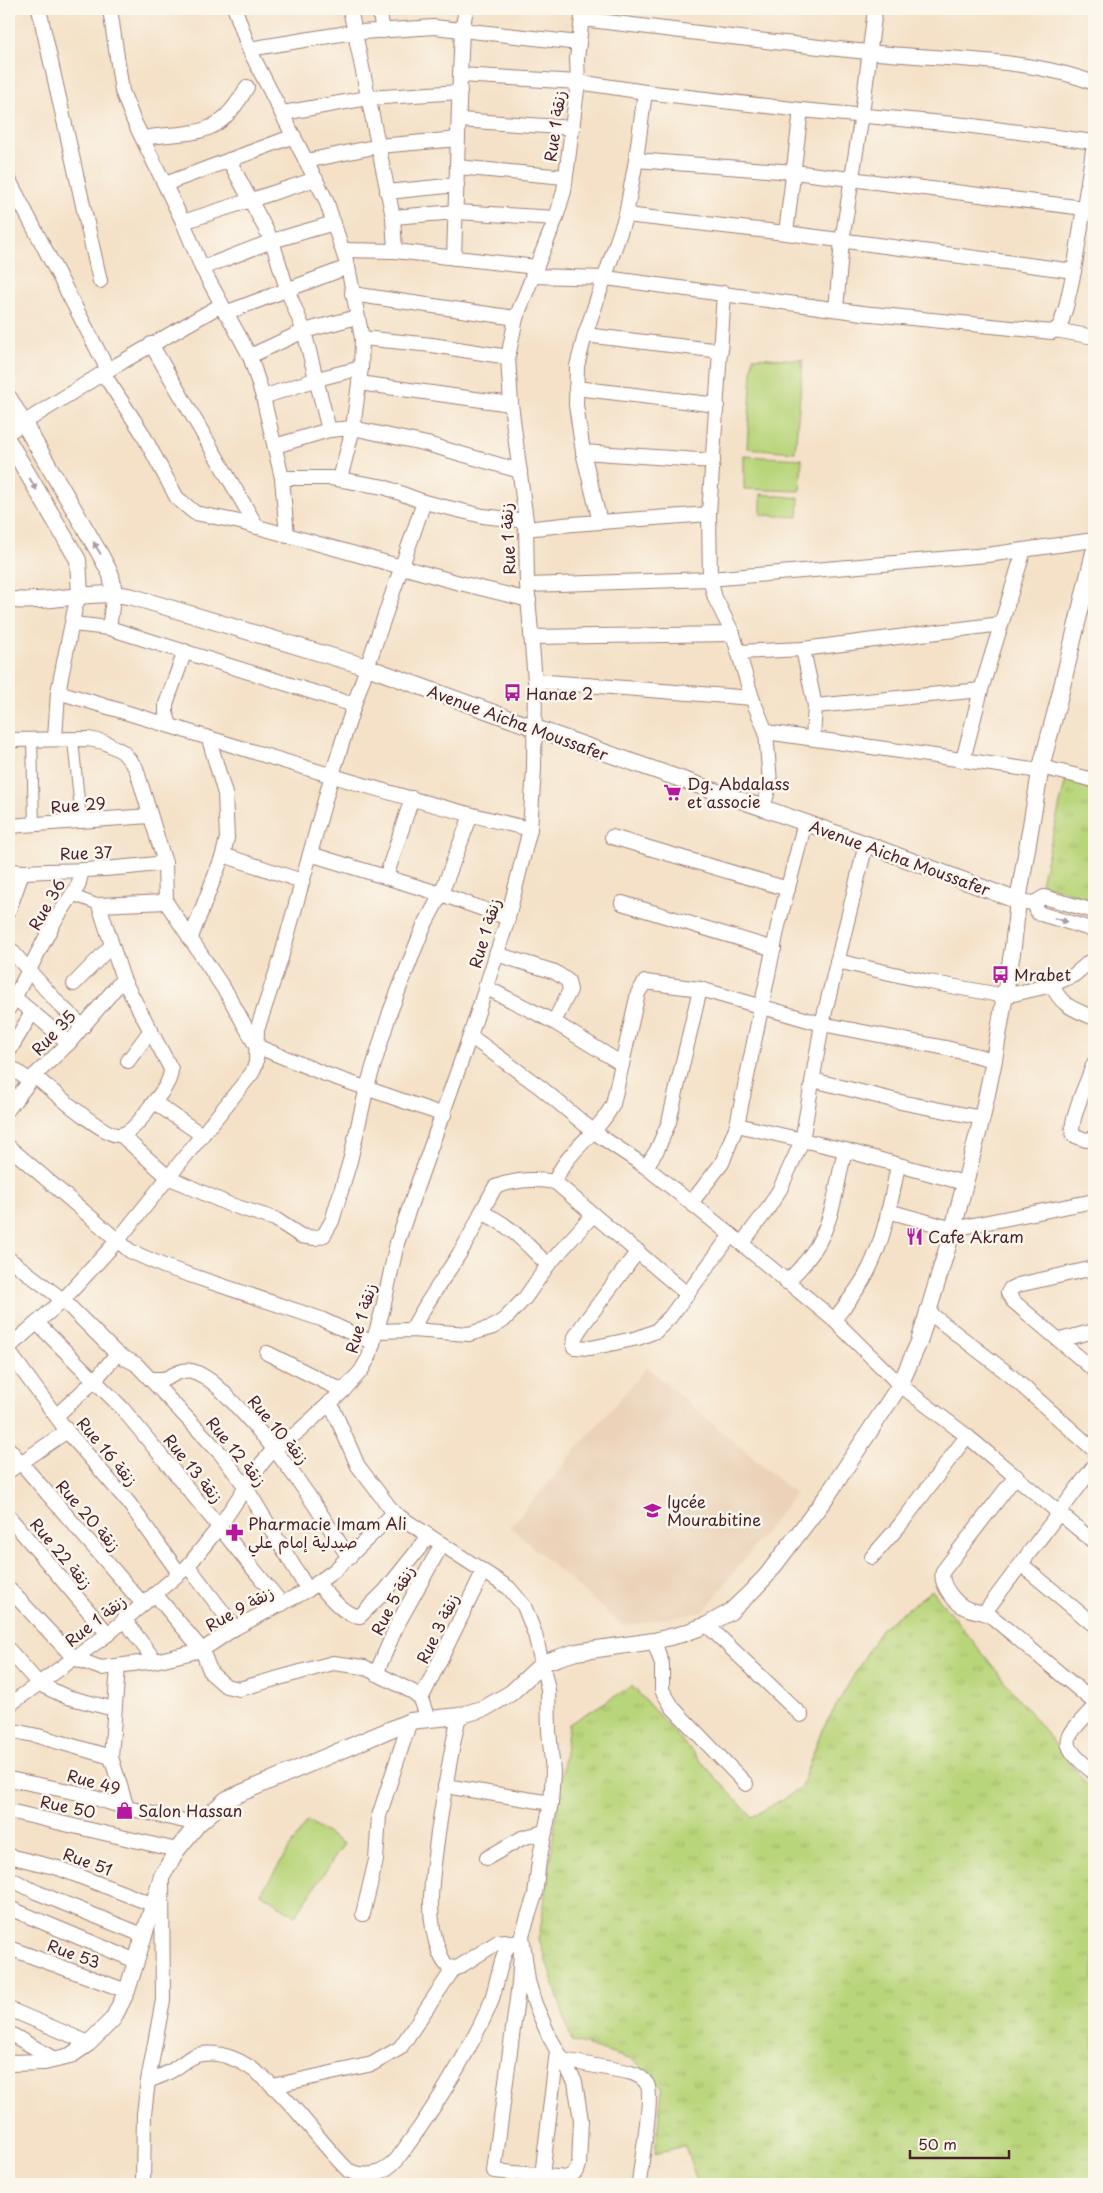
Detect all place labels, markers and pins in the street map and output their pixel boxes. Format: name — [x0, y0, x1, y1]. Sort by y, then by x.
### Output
place label: Hanae 2 — [526, 681, 593, 705]
bus stop icon: Hanae 2 — [502, 683, 522, 703]
place label: Dg. Abdalass et associe — [687, 771, 790, 813]
supermarket icon: Dg. Abdalass et associe — [663, 782, 683, 802]
place label: Mrabet — [1014, 962, 1071, 986]
bus stop icon: Mrabet — [990, 964, 1010, 984]
place label: Cafe Akram — [928, 1224, 1024, 1248]
restaurant icon: Cafe Akram — [904, 1226, 924, 1246]
place label: lycée Mourabitine — [667, 1489, 761, 1531]
school or university icon: lycée Mourabitine — [643, 1500, 663, 1520]
place label: Pharmacie Imam Ali صيدلية إمام علي — [248, 1511, 407, 1557]
pharmacy icon: Pharmacie Imam Ali صيدلية إمام علي — [224, 1522, 244, 1542]
place label: Salon Hassan — [138, 1798, 242, 1822]
shop icon: Salon Hassan — [114, 1800, 134, 1820]

